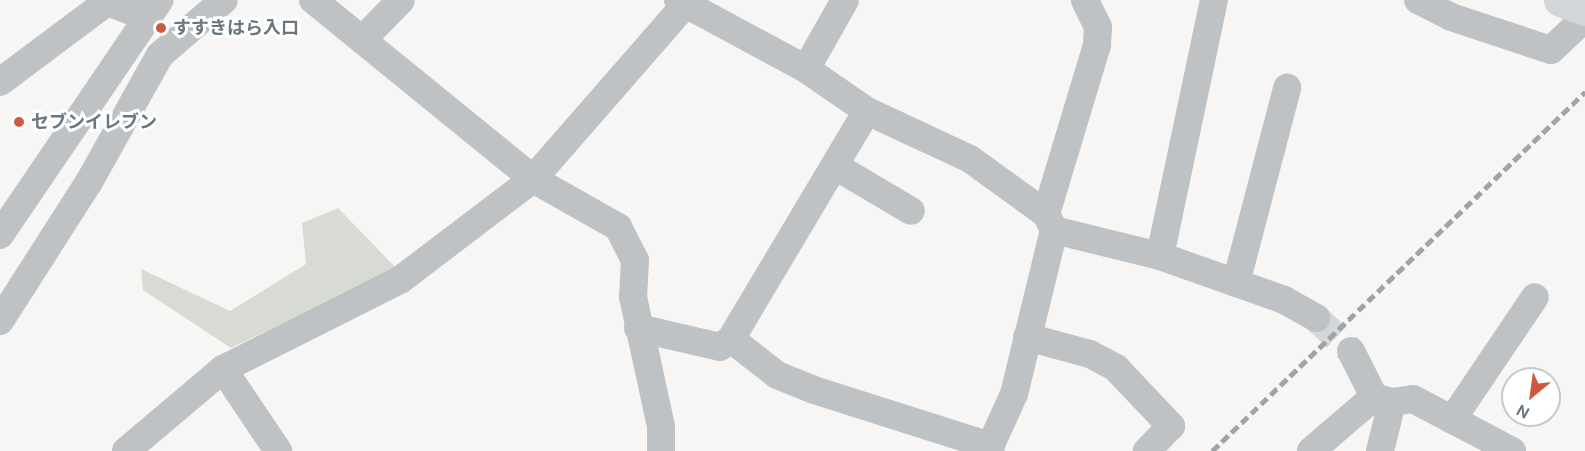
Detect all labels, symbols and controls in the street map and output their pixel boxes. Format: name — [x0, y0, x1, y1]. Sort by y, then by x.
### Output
place label: すすきはら入口 — [173, 17, 299, 39]
marker: すすきはら入口 — [154, 21, 168, 35]
place label: セブンイレブン — [31, 111, 157, 133]
marker: セブンイレブン — [12, 115, 26, 129]
north arrow — [1501, 367, 1561, 427]
text: N — [1513, 399, 1533, 423]

